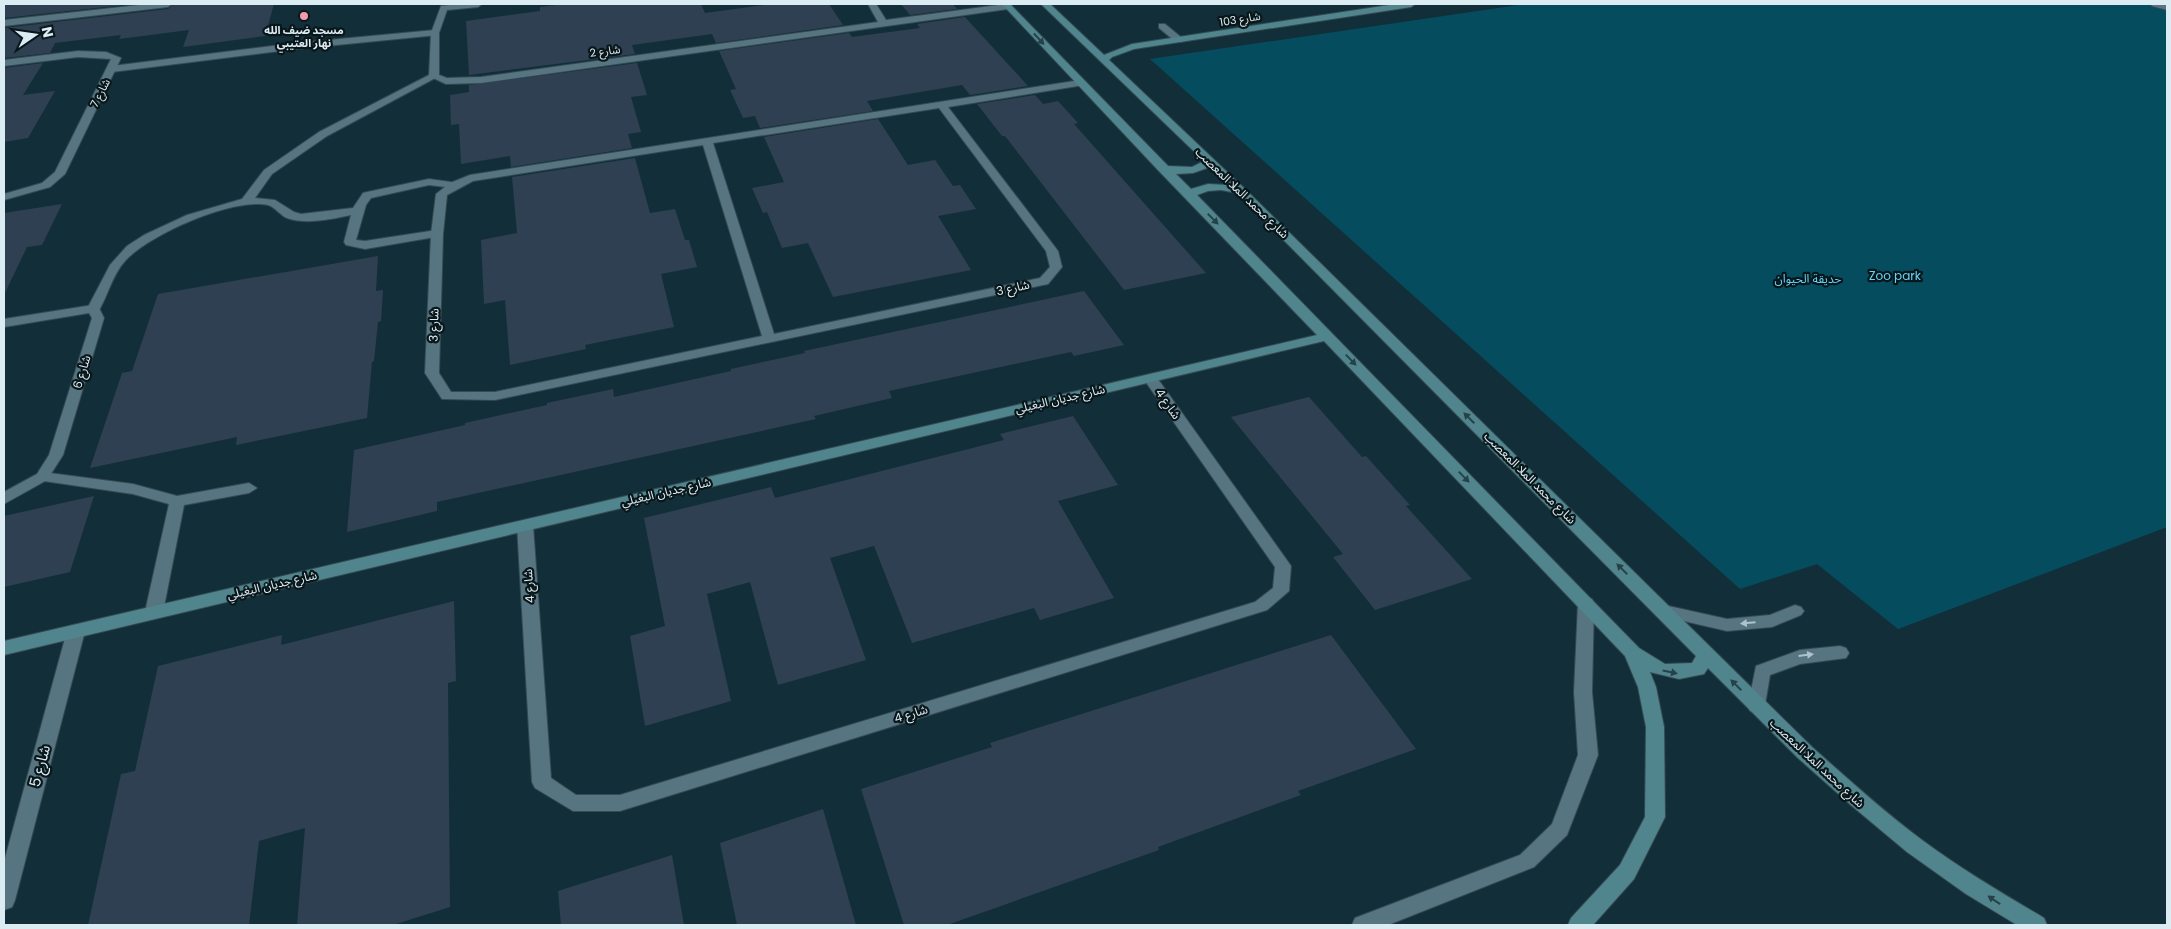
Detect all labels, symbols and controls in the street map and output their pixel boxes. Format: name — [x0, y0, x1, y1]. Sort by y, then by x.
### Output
street label: شارع 103 — [1218, 8, 1262, 30]
north arrow — [10, 10, 60, 60]
marker: مسجد ضيف الله نهار العتيبي — [298, 10, 310, 22]
place label: مسجد ضيف الله نهار العتيبي — [264, 22, 344, 53]
text: N — [37, 25, 59, 39]
one-way arrow — [1033, 33, 1045, 45]
street label: شارع 2 — [589, 41, 622, 61]
street label: شارع 7 — [86, 76, 114, 110]
street label: شارع محمد الملا المعصب — [1191, 143, 1293, 243]
one-way arrow — [1206, 213, 1218, 225]
park label: Zoo park — [1869, 267, 1922, 284]
park label: حديقة الحيوان — [1775, 270, 1841, 287]
street label: شارع 3 — [995, 276, 1031, 300]
street label: شارع 3 — [424, 308, 444, 342]
street label: شارع 6 — [68, 353, 96, 391]
one-way arrow — [1345, 354, 1357, 366]
street label: شارع جديان البغيلي — [1013, 380, 1107, 419]
street label: شارع 4 — [1151, 385, 1185, 423]
one-way arrow — [1463, 412, 1475, 424]
street label: شارع محمد الملا المعصب — [1480, 428, 1580, 528]
one-way arrow — [1458, 471, 1470, 483]
street label: شارع جديان البغيلي — [619, 473, 713, 512]
one-way arrow — [1616, 563, 1628, 575]
street label: شارع جديان البغيلي — [225, 566, 319, 605]
street label: شارع 4 — [519, 568, 539, 604]
one-way arrow — [1740, 619, 1756, 627]
one-way arrow — [1798, 651, 1814, 659]
one-way arrow — [1663, 668, 1679, 676]
one-way arrow — [1730, 679, 1742, 691]
street label: شارع 4 — [892, 700, 930, 728]
street label: شارع محمد الملا المعصب — [1766, 714, 1868, 812]
street label: شارع 5 — [24, 742, 57, 790]
one-way arrow — [1988, 895, 2001, 905]

